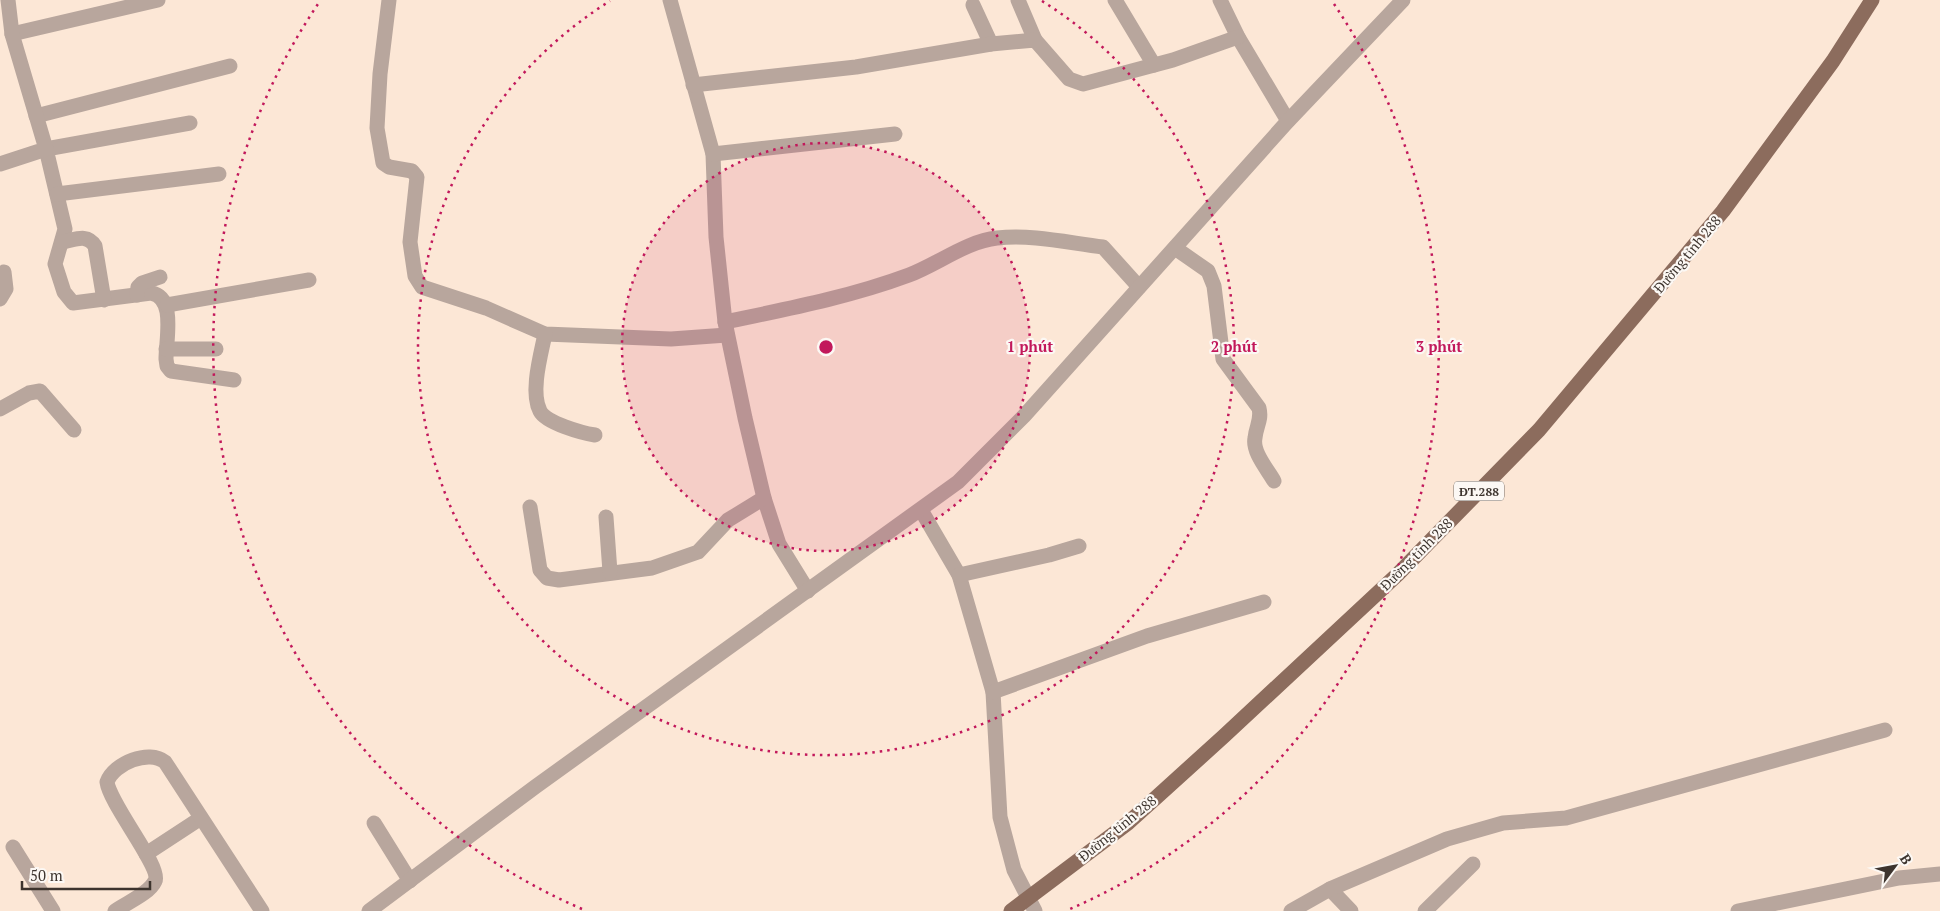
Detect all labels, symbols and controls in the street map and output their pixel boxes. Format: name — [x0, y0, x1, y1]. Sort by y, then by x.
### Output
street label: Đường tỉnh 288 — [1649, 211, 1725, 297]
text: 1 phút — [1007, 336, 1053, 356]
text: 2 phút — [1211, 336, 1257, 356]
text: 3 phút — [1416, 336, 1462, 356]
centre of rings — [817, 338, 835, 356]
road number: ĐT.288 — [1454, 482, 1504, 501]
street label: Đường tỉnh 288 — [1376, 514, 1456, 594]
street label: Đường tỉnh 288 — [1074, 791, 1160, 865]
north arrow — [1870, 841, 1920, 891]
text: B — [1896, 850, 1917, 868]
scale bar — [22, 858, 150, 890]
text: 50 m — [30, 865, 63, 885]

